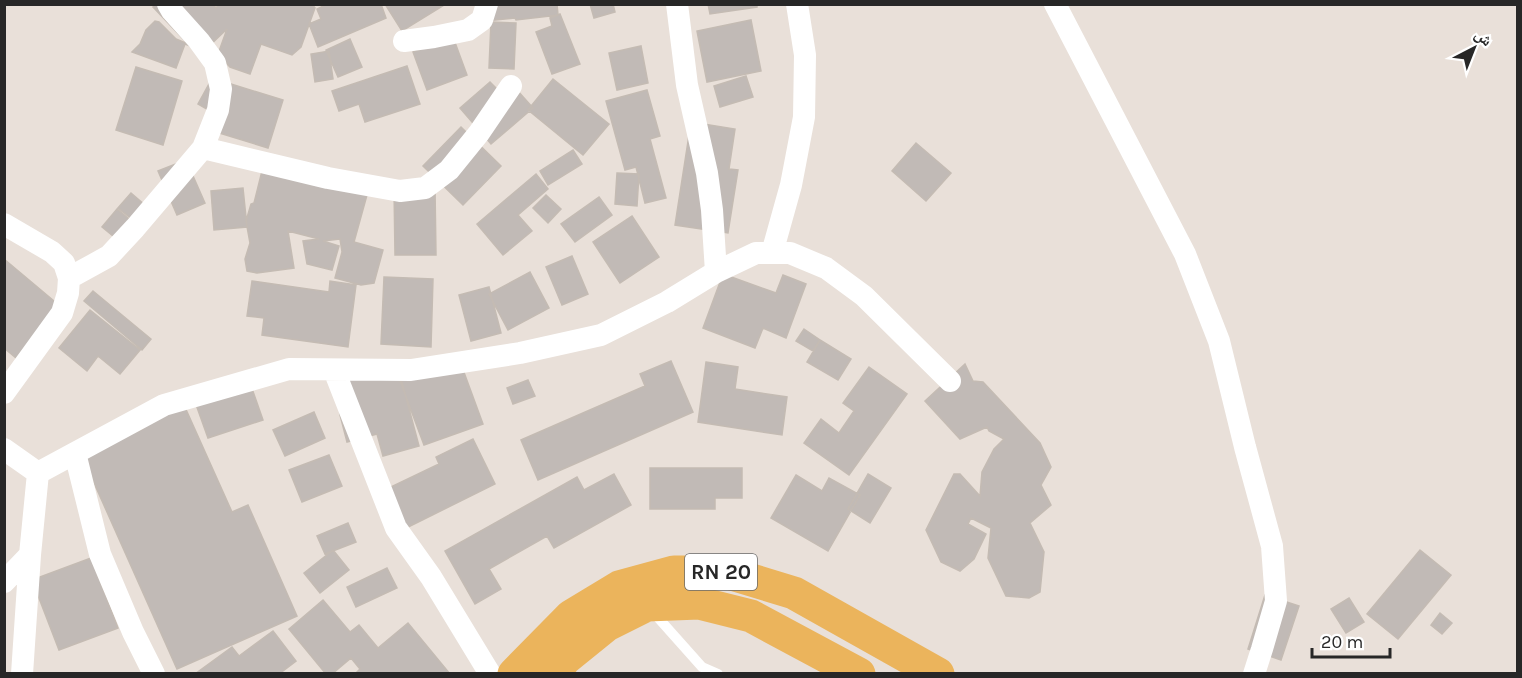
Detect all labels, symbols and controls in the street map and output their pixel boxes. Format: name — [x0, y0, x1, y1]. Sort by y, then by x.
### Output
north arrow — [1444, 18, 1504, 78]
text: ش — [1471, 24, 1496, 50]
road number: RN 20 — [685, 554, 757, 590]
scale bar — [1312, 621, 1390, 659]
text: 20 m — [1321, 631, 1363, 653]

